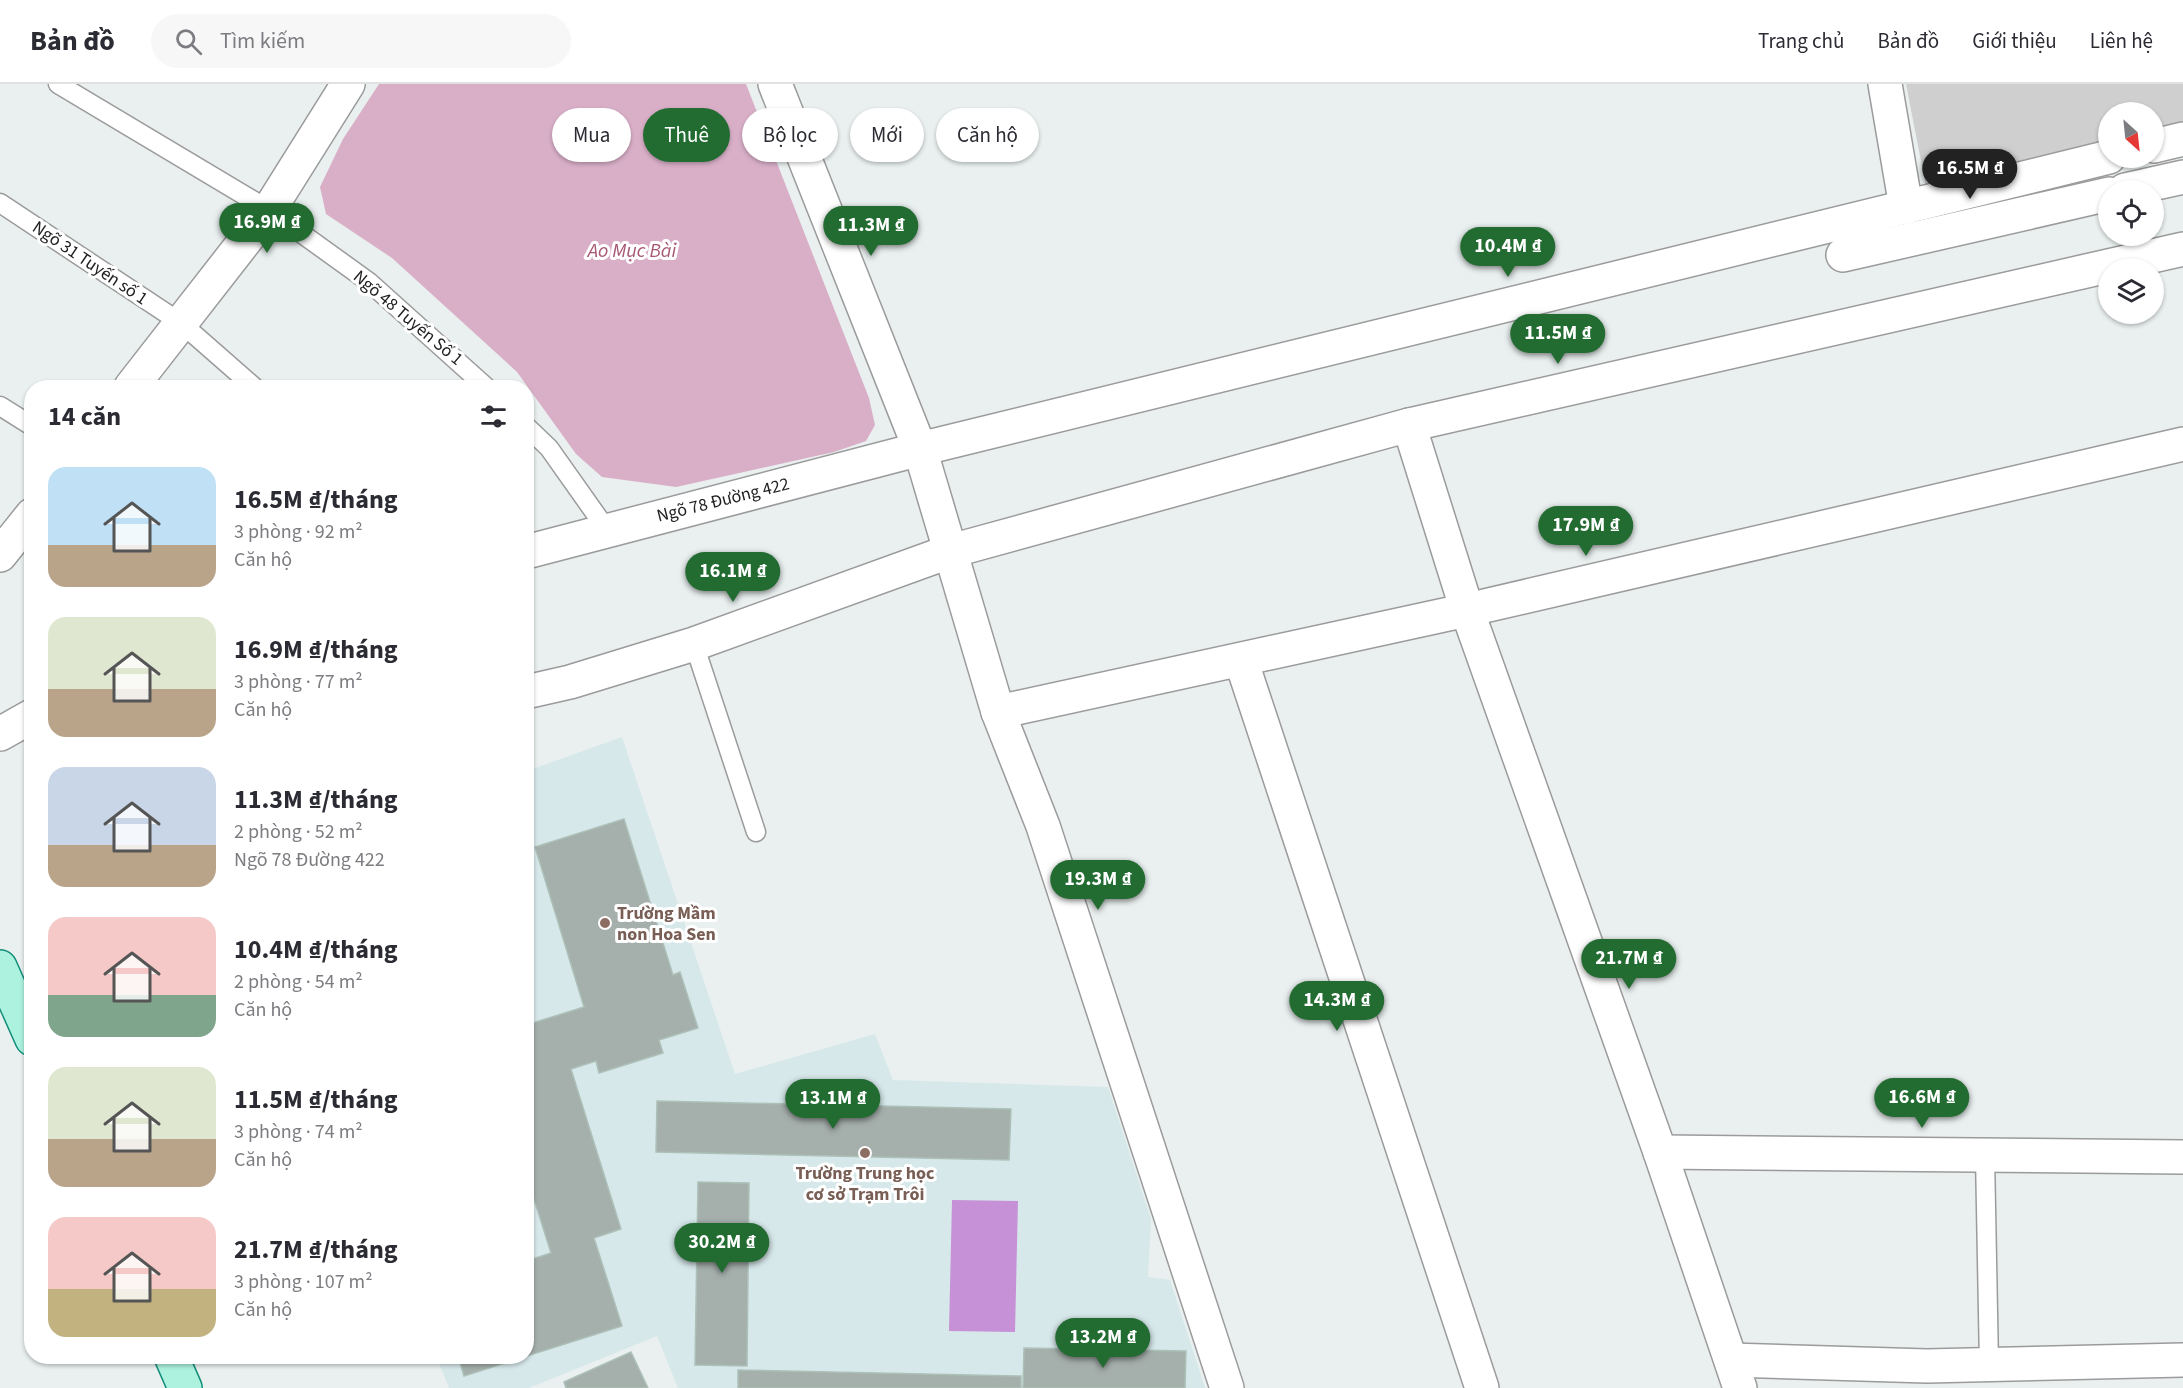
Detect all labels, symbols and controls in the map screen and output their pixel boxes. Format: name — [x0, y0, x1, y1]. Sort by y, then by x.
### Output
search box — [151, 14, 571, 68]
text: Bản đồ — [30, 21, 115, 61]
icon: search — [172, 25, 205, 58]
text: Tìm kiếm — [220, 25, 305, 57]
text: Trang chủ — [1758, 26, 1844, 56]
text: Bản đồ — [1877, 26, 1939, 56]
text: Giới thiệu — [1972, 26, 2057, 56]
text: Liên hệ — [2090, 26, 2153, 56]
north arrow — [2098, 102, 2164, 168]
map controls — [2098, 102, 2164, 324]
chip: Mua — [552, 108, 631, 162]
chip: Thuê — [643, 108, 730, 162]
chip: Bộ lọc — [742, 108, 838, 162]
chip: Mới — [850, 108, 924, 162]
chip: Căn hộ — [936, 108, 1039, 162]
pin: 16.5M ₫ — [1915, 149, 2025, 200]
text: 16.5M ₫ — [1936, 154, 2004, 182]
button: locate — [2098, 180, 2164, 246]
pin: 16.9M ₫ — [212, 203, 322, 254]
pin: 11.3M ₫ — [816, 206, 926, 257]
text: 16.9M ₫ — [233, 208, 301, 236]
text: 11.3M ₫ — [837, 211, 905, 239]
street label: Ngõ 31 Tuyến số 1 — [27, 215, 153, 311]
pin: 10.4M ₫ — [1453, 227, 1563, 278]
text: 10.4M ₫ — [1474, 232, 1542, 260]
water label: Ao Mục Bài — [586, 237, 677, 265]
button: layers — [2098, 258, 2164, 324]
street label: Ngõ 48 Tuyến Số 1 — [348, 265, 468, 371]
pin: 11.5M ₫ — [1503, 314, 1613, 365]
text: 11.5M ₫ — [1524, 319, 1592, 347]
text: 14 căn — [48, 398, 121, 435]
icon: filters — [477, 400, 510, 433]
street label: Ngõ 78 Đường 422 — [654, 471, 792, 529]
text: 16.5M ₫/tháng — [234, 481, 398, 518]
icon: home — [96, 491, 168, 563]
pin: 17.9M ₫ — [1531, 506, 1641, 557]
text: 17.9M ₫ — [1552, 511, 1620, 539]
text: 3 phòng · 92 m² — [234, 518, 363, 546]
text: Căn hộ — [234, 546, 292, 574]
pin: 16.1M ₫ — [678, 552, 788, 603]
text: 16.1M ₫ — [699, 557, 767, 585]
text: 16.9M ₫/tháng — [234, 631, 398, 668]
icon: home — [96, 641, 168, 713]
text: 3 phòng · 77 m² — [234, 668, 363, 696]
text: Căn hộ — [234, 696, 292, 724]
text: 11.3M ₫/tháng — [234, 781, 398, 818]
icon: home — [96, 791, 168, 863]
text: 2 phòng · 52 m² — [234, 818, 363, 846]
text: Ngõ 78 Đường 422 — [234, 846, 385, 874]
pin: 19.3M ₫ — [1043, 860, 1153, 911]
text: 19.3M ₫ — [1064, 865, 1132, 893]
place label: Trường Mầm non Hoa Sen — [617, 901, 716, 947]
marker: Trường Mầm non Hoa Sen — [598, 916, 612, 930]
text: 10.4M ₫/tháng — [234, 931, 398, 968]
pin: 21.7M ₫ — [1574, 939, 1684, 990]
icon: home — [96, 941, 168, 1013]
text: 21.7M ₫ — [1595, 944, 1663, 972]
text: 2 phòng · 54 m² — [234, 968, 363, 996]
pin: 14.3M ₫ — [1282, 981, 1392, 1032]
text: 14.3M ₫ — [1303, 986, 1371, 1014]
text: Căn hộ — [234, 996, 292, 1024]
pin: 16.6M ₫ — [1867, 1078, 1977, 1129]
pin: 13.1M ₫ — [778, 1079, 888, 1130]
text: 11.5M ₫/tháng — [234, 1081, 398, 1118]
text: 16.6M ₫ — [1888, 1083, 1956, 1111]
text: 13.1M ₫ — [799, 1084, 867, 1112]
icon: home — [96, 1091, 168, 1163]
text: 3 phòng · 74 m² — [234, 1118, 363, 1146]
text: Căn hộ — [234, 1146, 292, 1174]
marker: Trường Trung học cơ sở Trạm Trôi — [858, 1146, 872, 1160]
place label: Trường Trung học cơ sở Trạm Trôi — [796, 1161, 935, 1207]
pin: 30.2M ₫ — [667, 1223, 777, 1274]
text: 30.2M ₫ — [688, 1228, 756, 1256]
text: 21.7M ₫/tháng — [234, 1231, 398, 1268]
icon: home — [96, 1241, 168, 1313]
text: 3 phòng · 107 m² — [234, 1268, 373, 1296]
text: Căn hộ — [234, 1296, 292, 1324]
pin: 13.2M ₫ — [1048, 1318, 1158, 1369]
text: 13.2M ₫ — [1069, 1323, 1137, 1351]

